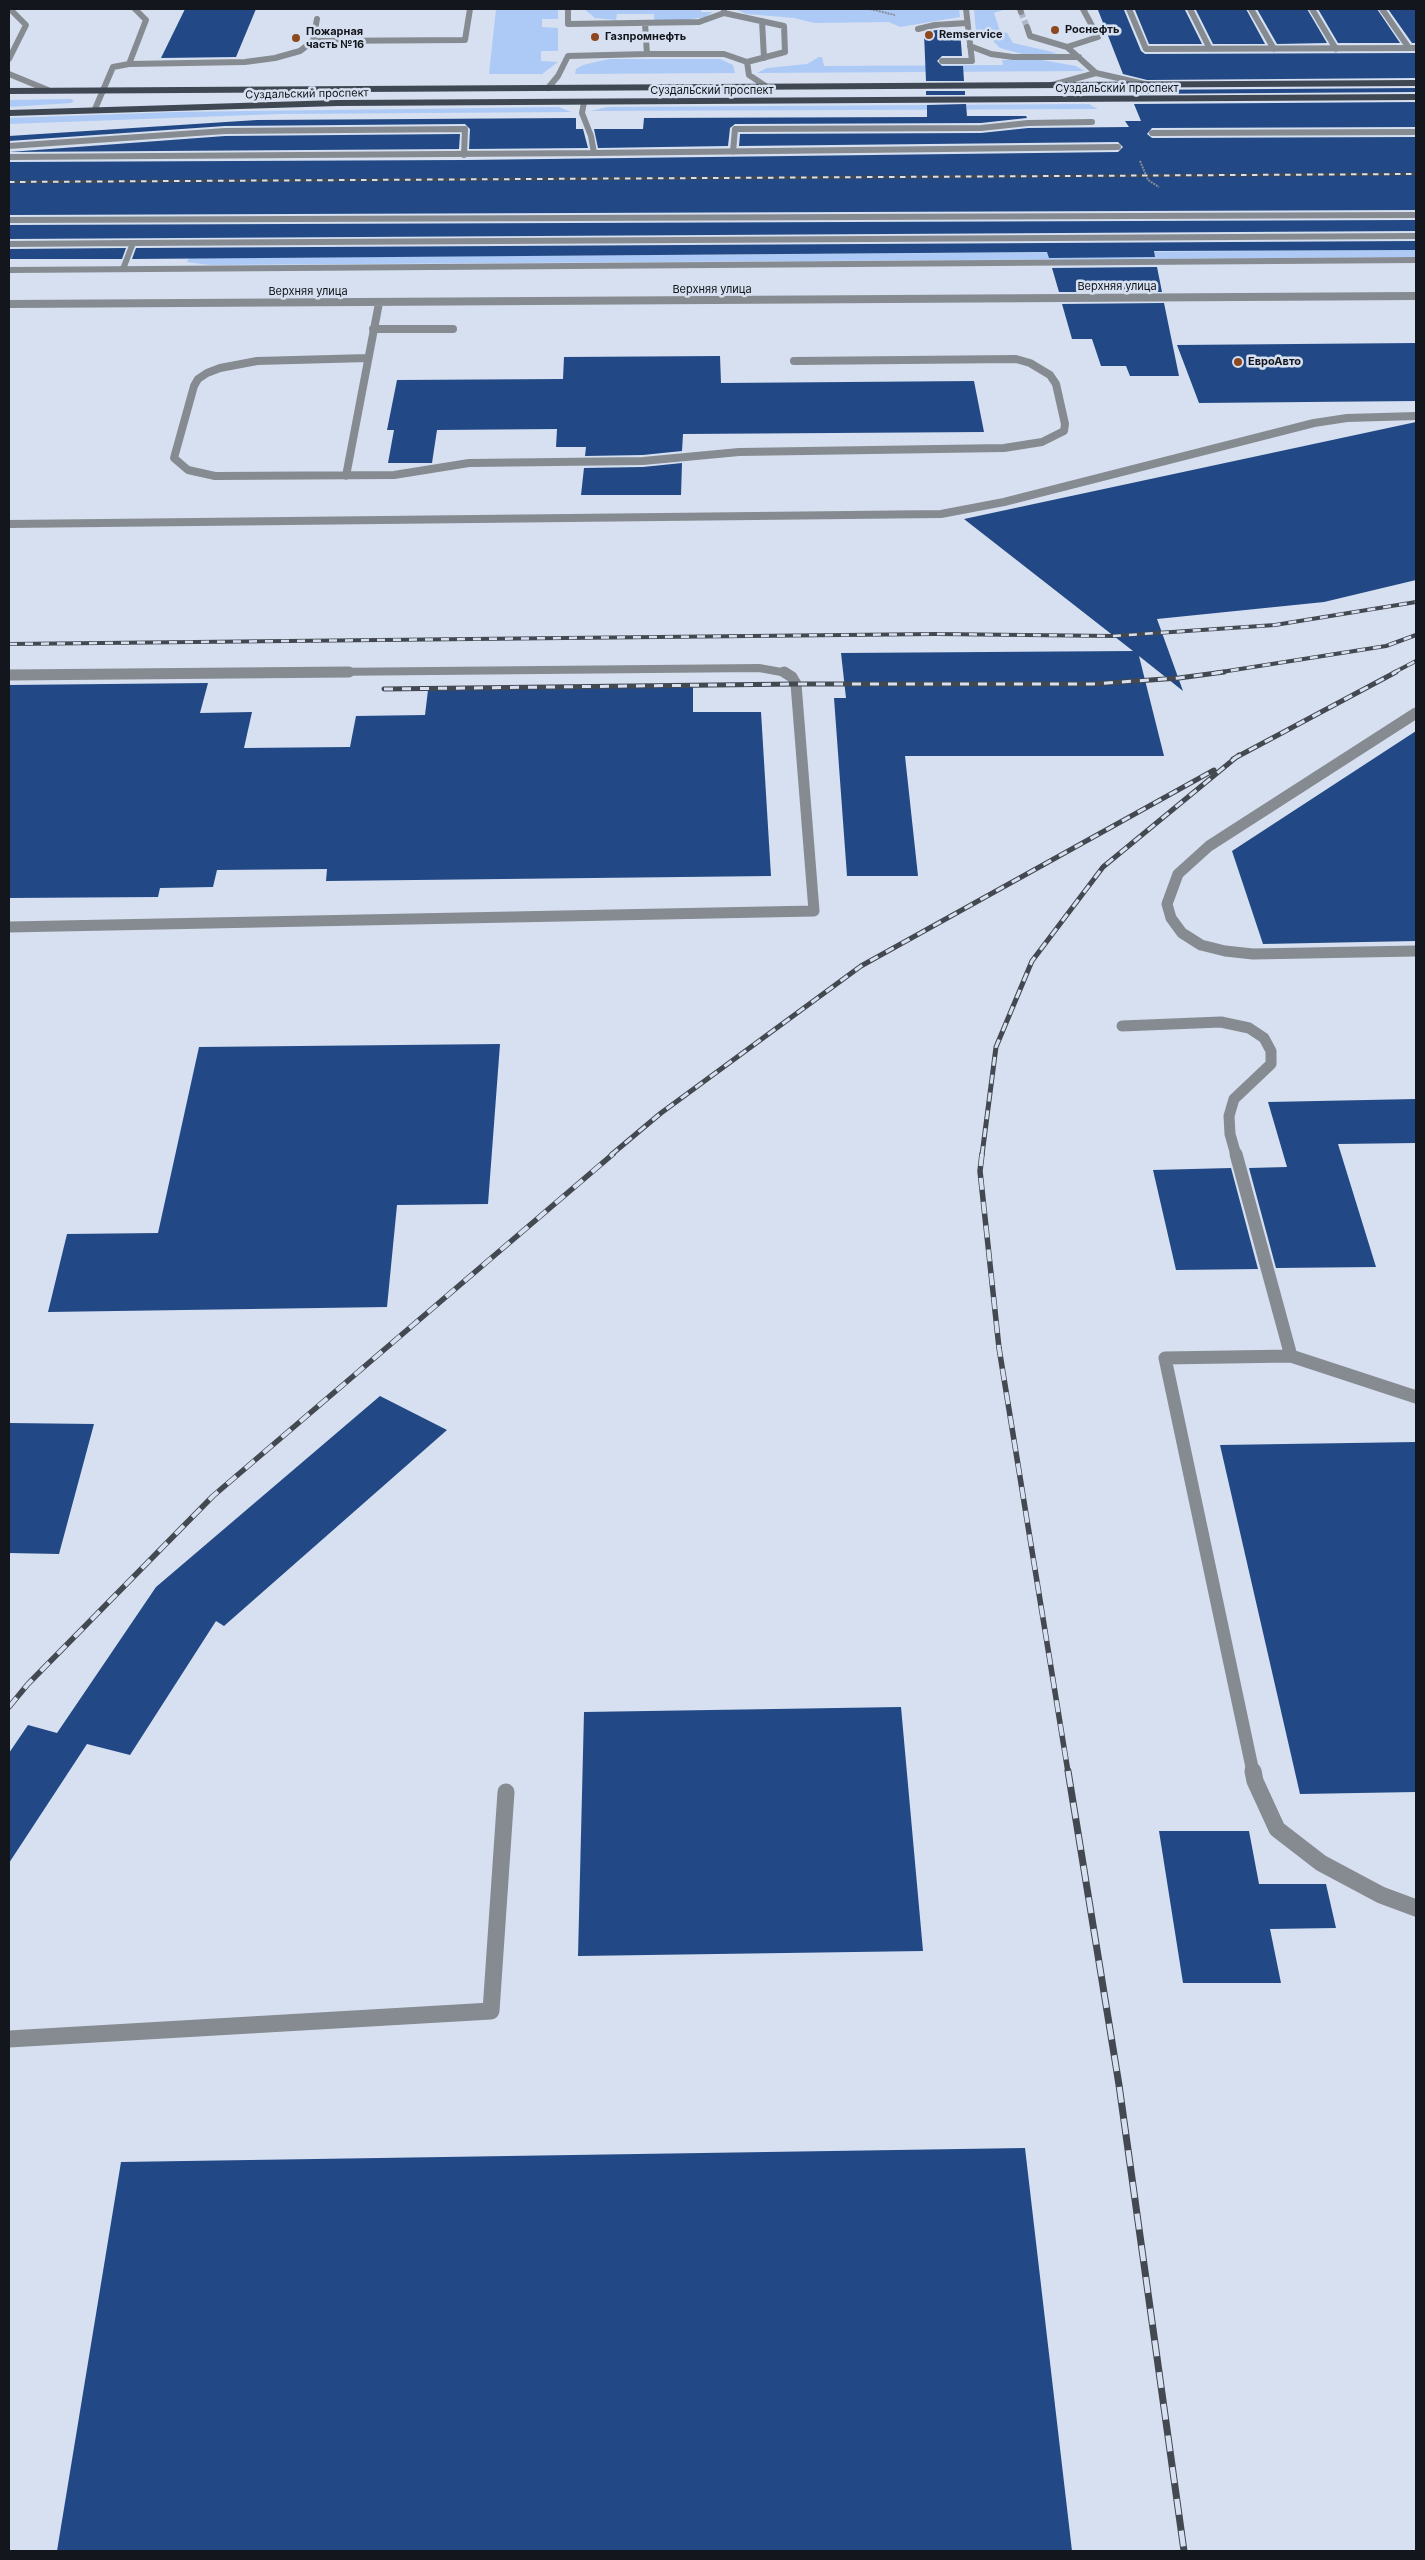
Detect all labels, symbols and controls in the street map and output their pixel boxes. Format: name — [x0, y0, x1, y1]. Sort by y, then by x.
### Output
place label: Роснефть — [1065, 23, 1119, 37]
marker: Роснефть — [1049, 24, 1061, 36]
place label: Пожарная часть №16 — [306, 25, 364, 51]
place label: Remservice — [939, 28, 1003, 42]
marker: Remservice — [923, 29, 935, 41]
place label: Газпромнефть — [605, 30, 686, 44]
marker: Газпромнефть — [589, 31, 601, 43]
marker: Пожарная часть №16 — [290, 32, 302, 44]
street label: Суздальский проспект — [1055, 82, 1179, 96]
street label: Суздальский проспект — [650, 84, 774, 98]
street label: Суздальский проспект — [245, 86, 369, 102]
street label: Верхняя улица — [1077, 280, 1157, 294]
street label: Верхняя улица — [672, 283, 752, 297]
street label: Верхняя улица — [268, 285, 348, 299]
place label: ЕвроАвто — [1248, 355, 1301, 369]
marker: ЕвроАвто — [1232, 356, 1244, 368]

